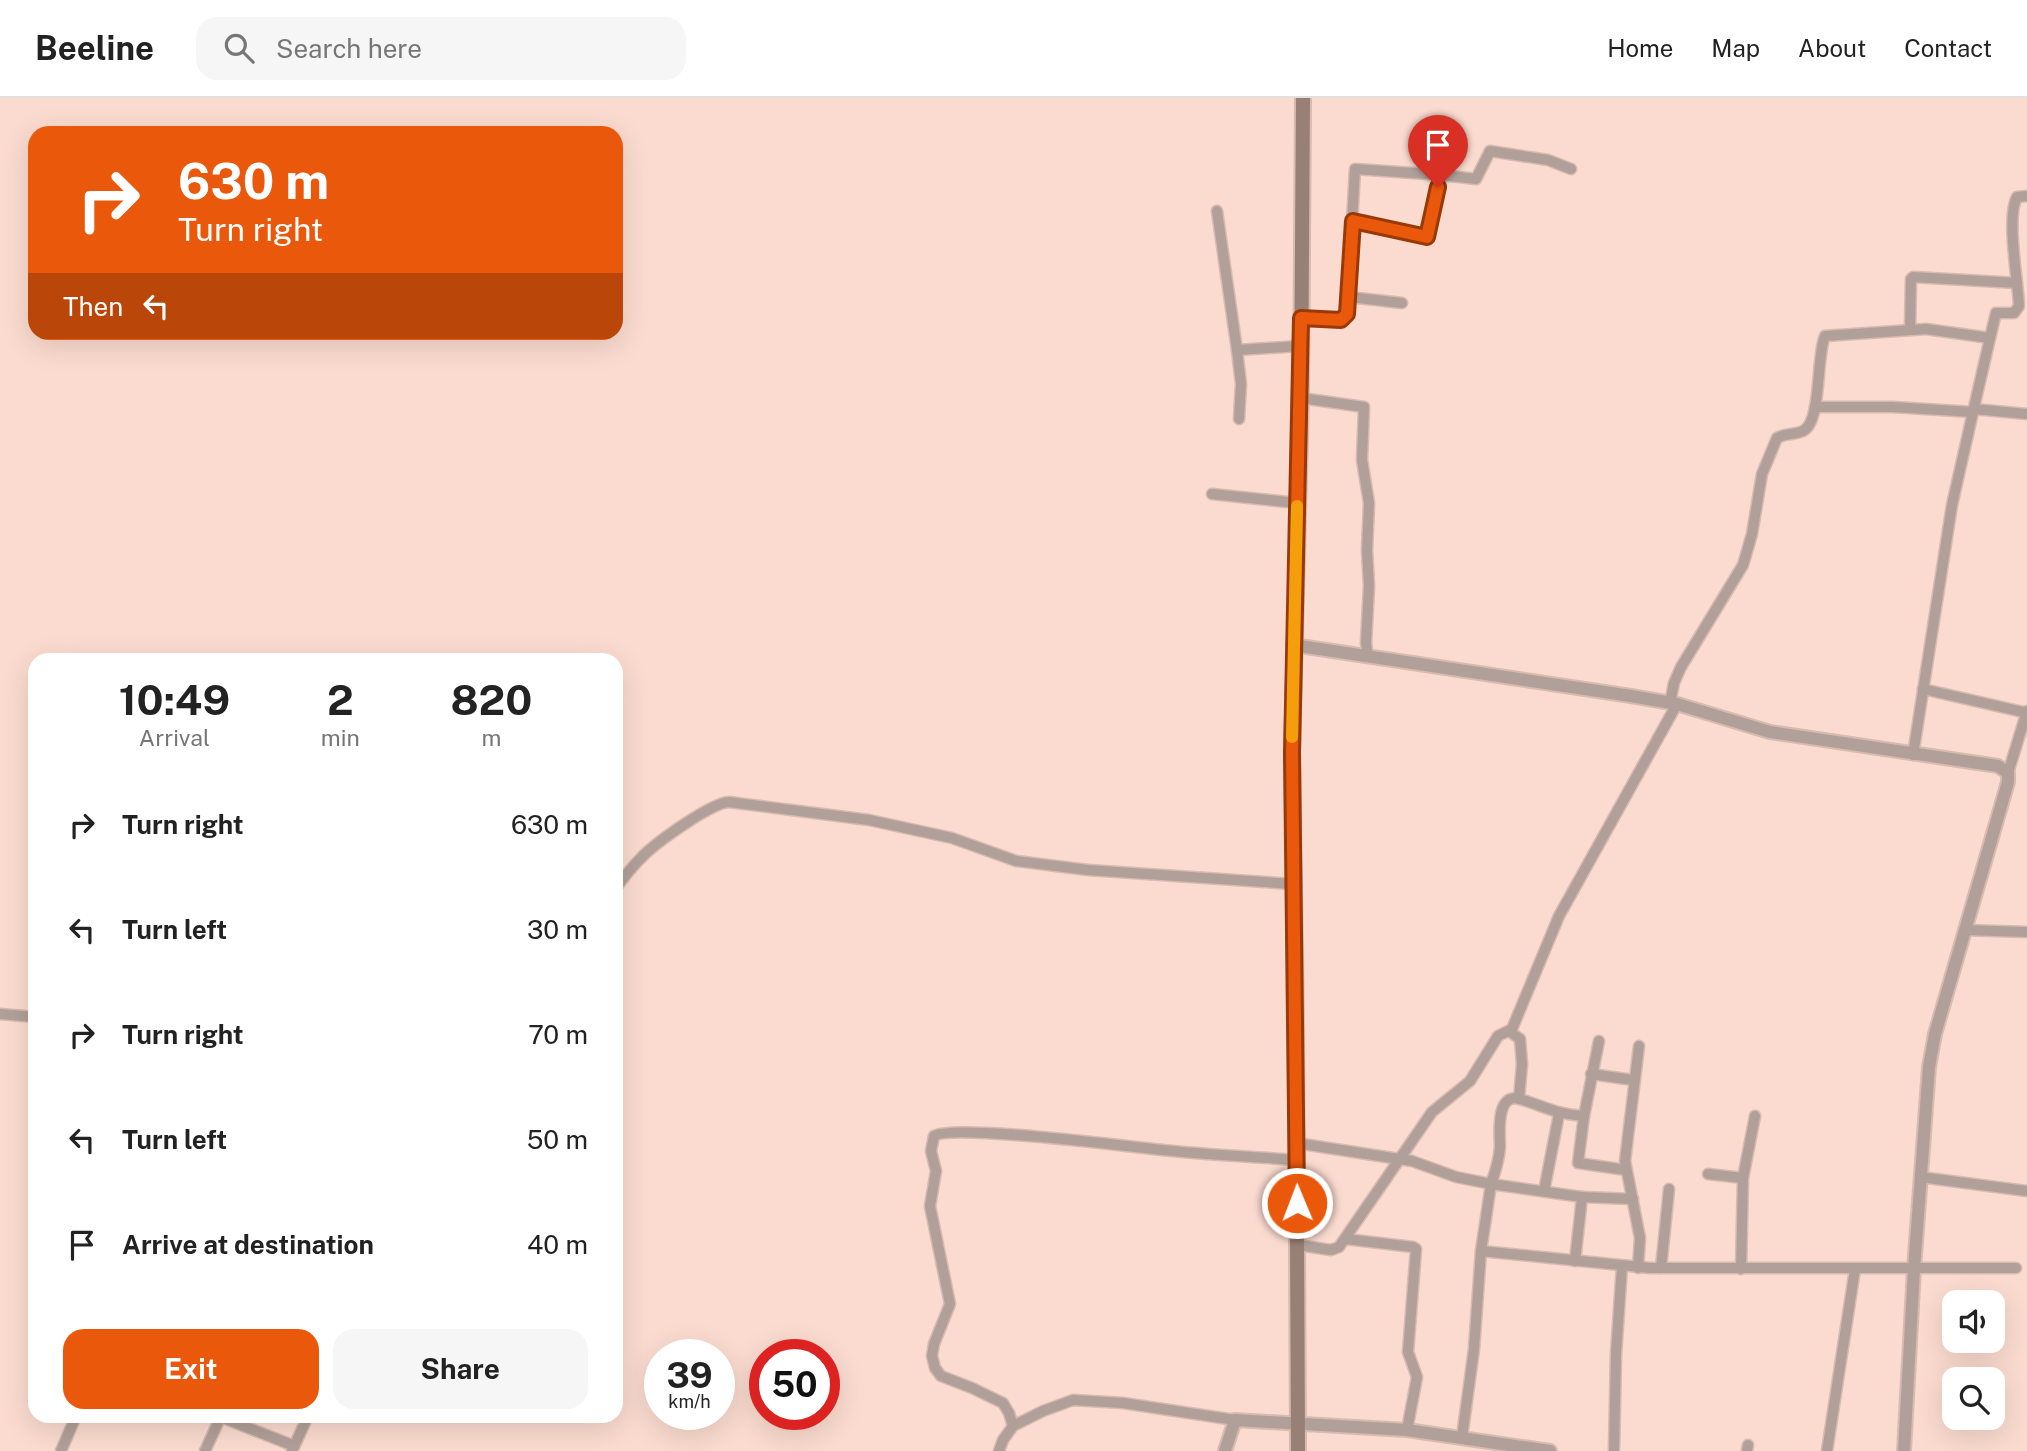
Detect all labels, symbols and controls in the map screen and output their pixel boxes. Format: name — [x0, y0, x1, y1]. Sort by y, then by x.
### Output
search box — [196, 17, 686, 80]
text: Beeline — [35, 29, 154, 67]
icon: search — [220, 29, 258, 67]
text: Search here — [276, 33, 422, 64]
text: Home — [1607, 34, 1673, 62]
text: Map — [1711, 34, 1760, 62]
text: About — [1798, 34, 1866, 62]
text: Contact — [1904, 34, 1992, 62]
pin — [1408, 115, 1468, 187]
icon: arrive — [1419, 126, 1457, 164]
text: 630 m — [178, 152, 329, 210]
icon: right — [63, 154, 154, 245]
text: Turn right — [178, 211, 323, 248]
icon: left — [137, 287, 175, 325]
text: Then — [63, 291, 123, 322]
text: 10:49 — [119, 675, 230, 724]
text: 2 — [327, 675, 354, 724]
text: 820 — [450, 675, 532, 724]
text: Arrival — [139, 724, 210, 751]
text: min — [321, 724, 360, 751]
text: m — [481, 724, 501, 751]
icon: right — [63, 806, 101, 844]
text: Turn right — [122, 809, 244, 840]
text: 630 m — [511, 809, 588, 840]
icon: left — [63, 911, 101, 949]
text: Turn left — [122, 914, 227, 945]
text: 30 m — [527, 914, 588, 945]
icon: right — [63, 1016, 101, 1054]
text: Turn right — [122, 1019, 244, 1050]
text: 70 m — [528, 1019, 588, 1050]
icon: left — [63, 1121, 101, 1159]
text: Turn left — [122, 1124, 227, 1155]
text: 50 m — [527, 1124, 588, 1155]
position arrow — [1260, 1166, 1334, 1240]
icon: arrive — [63, 1226, 101, 1264]
text: Arrive at destination — [122, 1229, 374, 1260]
text: 40 m — [527, 1229, 588, 1260]
map controls — [1942, 1290, 2005, 1430]
button: sound — [1942, 1290, 2005, 1353]
button: Exit — [63, 1329, 319, 1409]
button: Share — [333, 1329, 588, 1409]
speed limit sign: 50 — [749, 1339, 840, 1430]
text: 39 — [666, 1355, 713, 1396]
button: search — [1942, 1367, 2005, 1430]
text: km/h — [668, 1391, 711, 1412]

